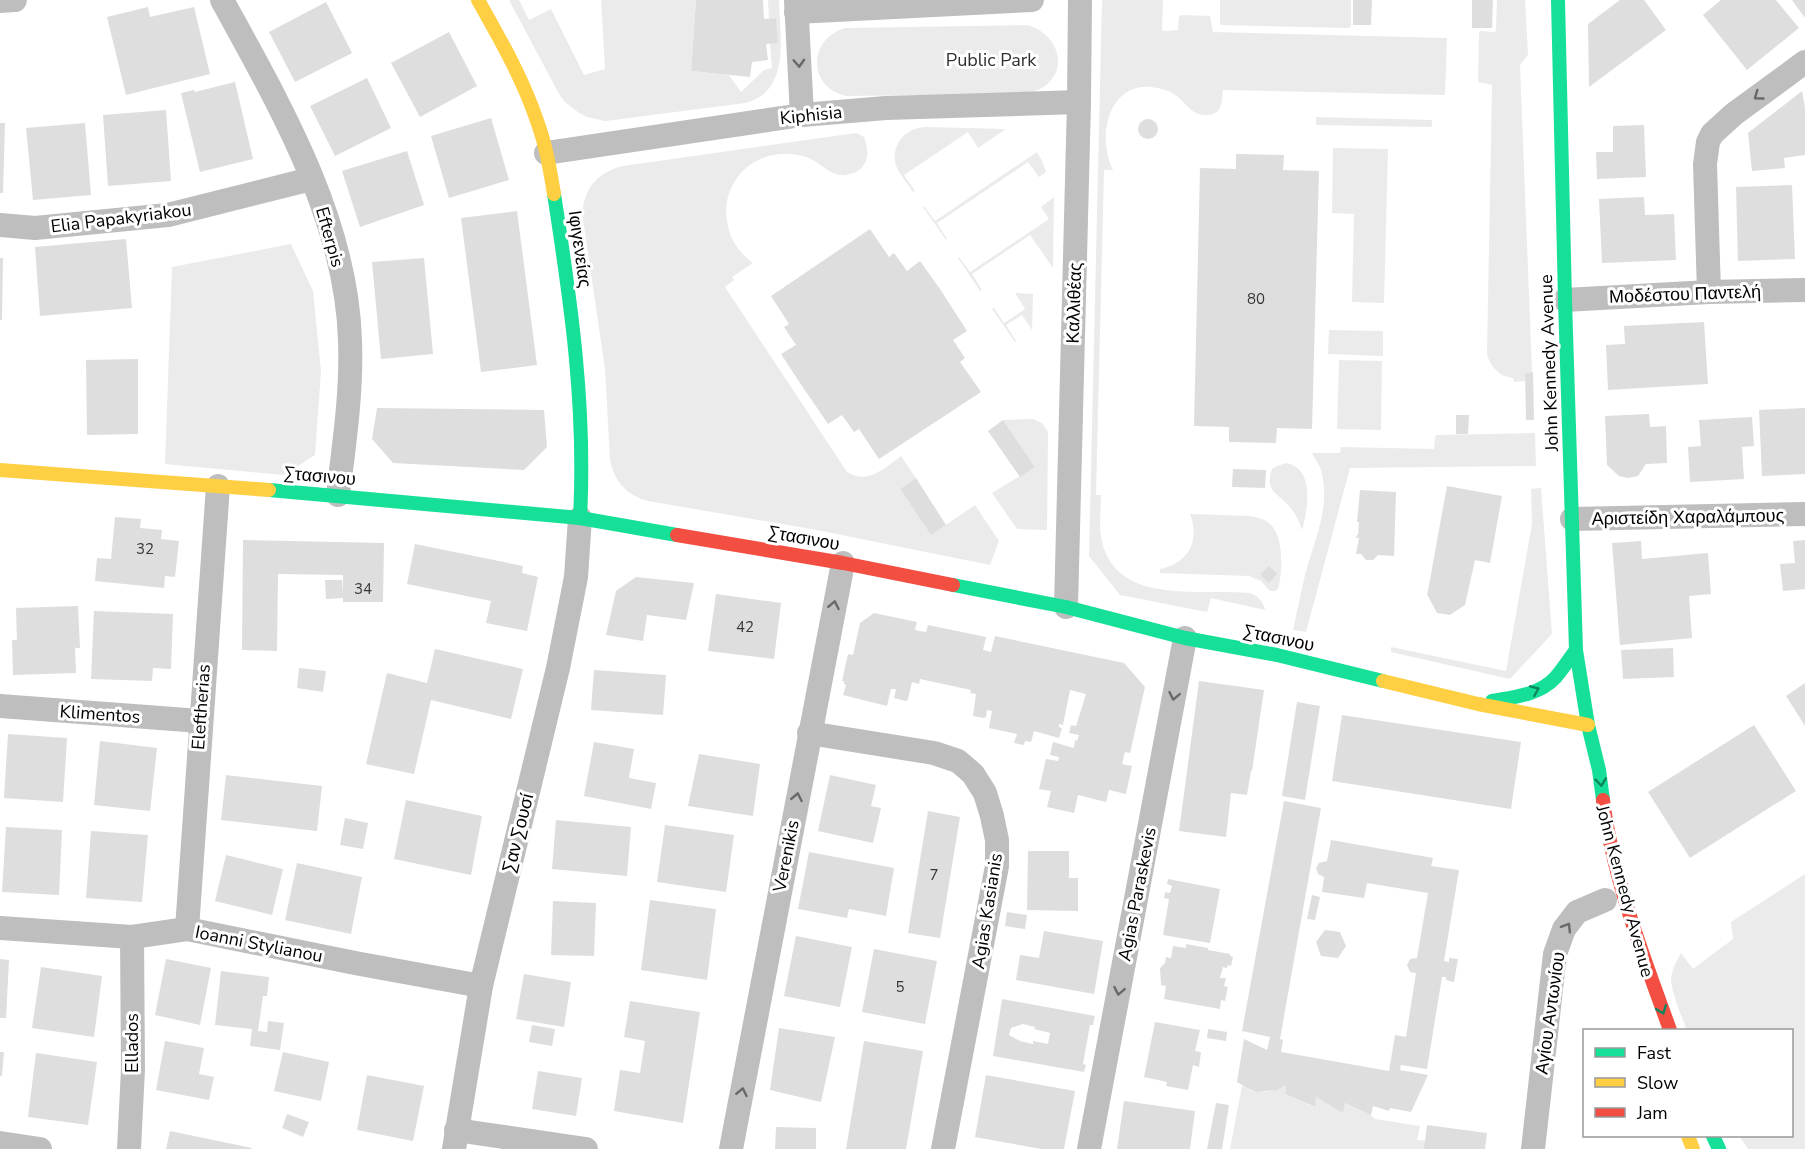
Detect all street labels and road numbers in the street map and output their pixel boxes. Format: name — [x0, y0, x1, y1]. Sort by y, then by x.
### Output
street label: Kiphisia — [779, 100, 843, 130]
street label: Elia Papakyriakou — [49, 197, 193, 239]
street label: Efterpis — [310, 204, 350, 270]
street label: Ιφιγενείας — [563, 209, 597, 290]
street label: Καλλιθέας — [1061, 262, 1087, 344]
street label: John Kennedy Avenue — [1534, 274, 1564, 453]
street label: Μοδέστου Παντελή — [1609, 279, 1761, 309]
street label: Στασινου — [283, 461, 357, 491]
street label: Αριστείδη Χαραλάμπους — [1592, 503, 1785, 531]
street label: Στασινου — [766, 520, 842, 556]
street label: Στασινου — [1241, 619, 1317, 657]
street label: Eleftherias — [186, 663, 216, 751]
street label: Klimentos — [59, 699, 141, 729]
street label: Σαν Σουσί — [497, 791, 539, 875]
street label: John Kennedy Avenue — [1590, 801, 1660, 980]
street label: Verenikis — [767, 818, 805, 895]
street label: Agias Paraskevis — [1112, 825, 1162, 963]
street label: Agias Kasianis — [966, 851, 1008, 971]
street label: Ioanni Stylianou — [193, 920, 325, 968]
street label: Αγίου Αντωνίου — [1530, 950, 1570, 1076]
street label: Ellados — [120, 1013, 144, 1073]

